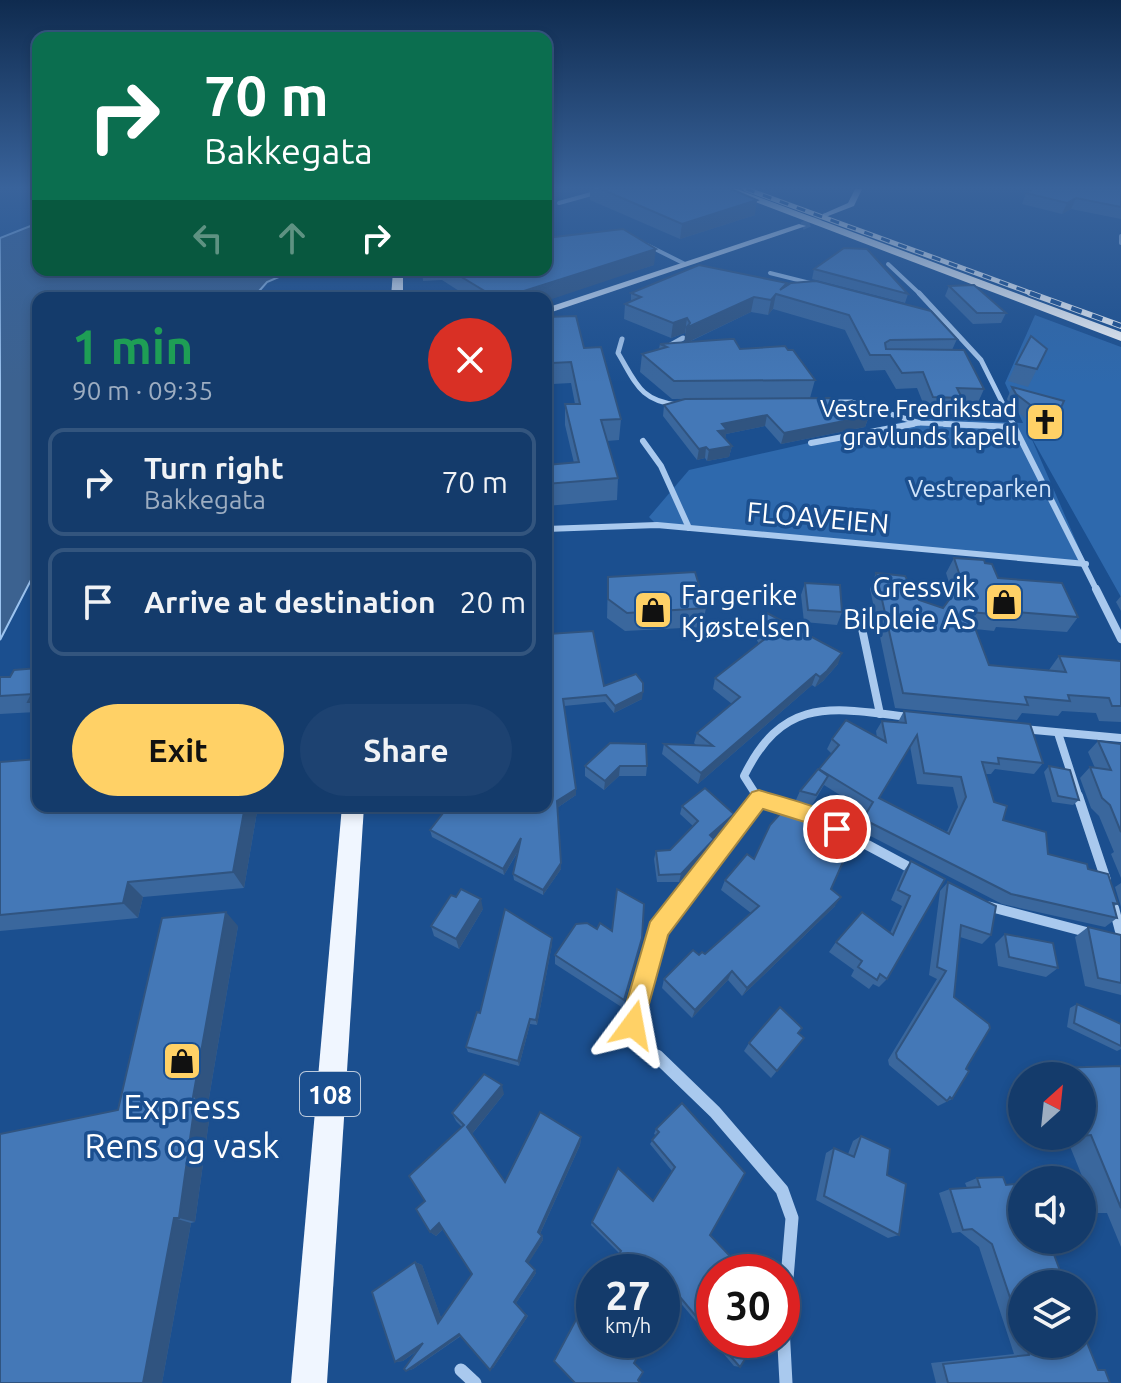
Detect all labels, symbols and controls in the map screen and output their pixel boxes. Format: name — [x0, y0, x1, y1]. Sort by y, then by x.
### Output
icon: right — [72, 64, 176, 168]
text: 70 m — [204, 64, 329, 127]
text: Bakkegata — [204, 130, 373, 171]
icon: left — [186, 216, 230, 260]
icon: ahead — [270, 216, 314, 260]
icon: right — [354, 216, 398, 260]
button: close — [428, 318, 512, 402]
text: 1 min — [72, 319, 193, 373]
text: 90 m · 09:35 — [72, 376, 213, 405]
place label: Vestre Fredrikstad gravlunds kapell — [820, 395, 1017, 450]
church icon: Vestre Fredrikstad gravlunds kapell — [1024, 401, 1066, 443]
text: Turn right — [144, 451, 284, 485]
icon: right — [76, 460, 120, 504]
text: 70 m — [441, 465, 508, 499]
park label: Vestreparken — [908, 475, 1052, 502]
text: Bakkegata — [144, 485, 266, 514]
street label: FLOAVEIEN — [746, 495, 890, 539]
place label: Gressvik Bilpleie AS — [843, 571, 976, 634]
place label: Fargerike Kjøstelsen — [681, 579, 811, 642]
icon: arrive — [76, 580, 120, 624]
shop icon: Gressvik Bilpleie AS — [983, 581, 1025, 623]
text: Arrive at destination — [144, 585, 436, 619]
text: 20 m — [460, 585, 526, 619]
shop icon: Fargerike Kjøstelsen — [632, 589, 674, 631]
button: Exit — [72, 704, 284, 796]
button: Share — [300, 704, 512, 796]
pin — [803, 795, 871, 863]
icon: arrive — [815, 807, 859, 851]
position arrow — [591, 983, 675, 1067]
shop icon: Express Rens og vask — [161, 1040, 203, 1082]
north arrow — [1008, 1062, 1096, 1150]
map controls — [1008, 1062, 1096, 1358]
road number: 108 — [300, 1072, 360, 1116]
place label: Express Rens og vask — [84, 1087, 280, 1164]
button: sound — [1008, 1166, 1096, 1254]
speed limit sign: 30 — [696, 1254, 800, 1358]
button: layers — [1008, 1270, 1096, 1358]
text: 27 — [605, 1273, 651, 1318]
text: km/h — [605, 1314, 651, 1337]

